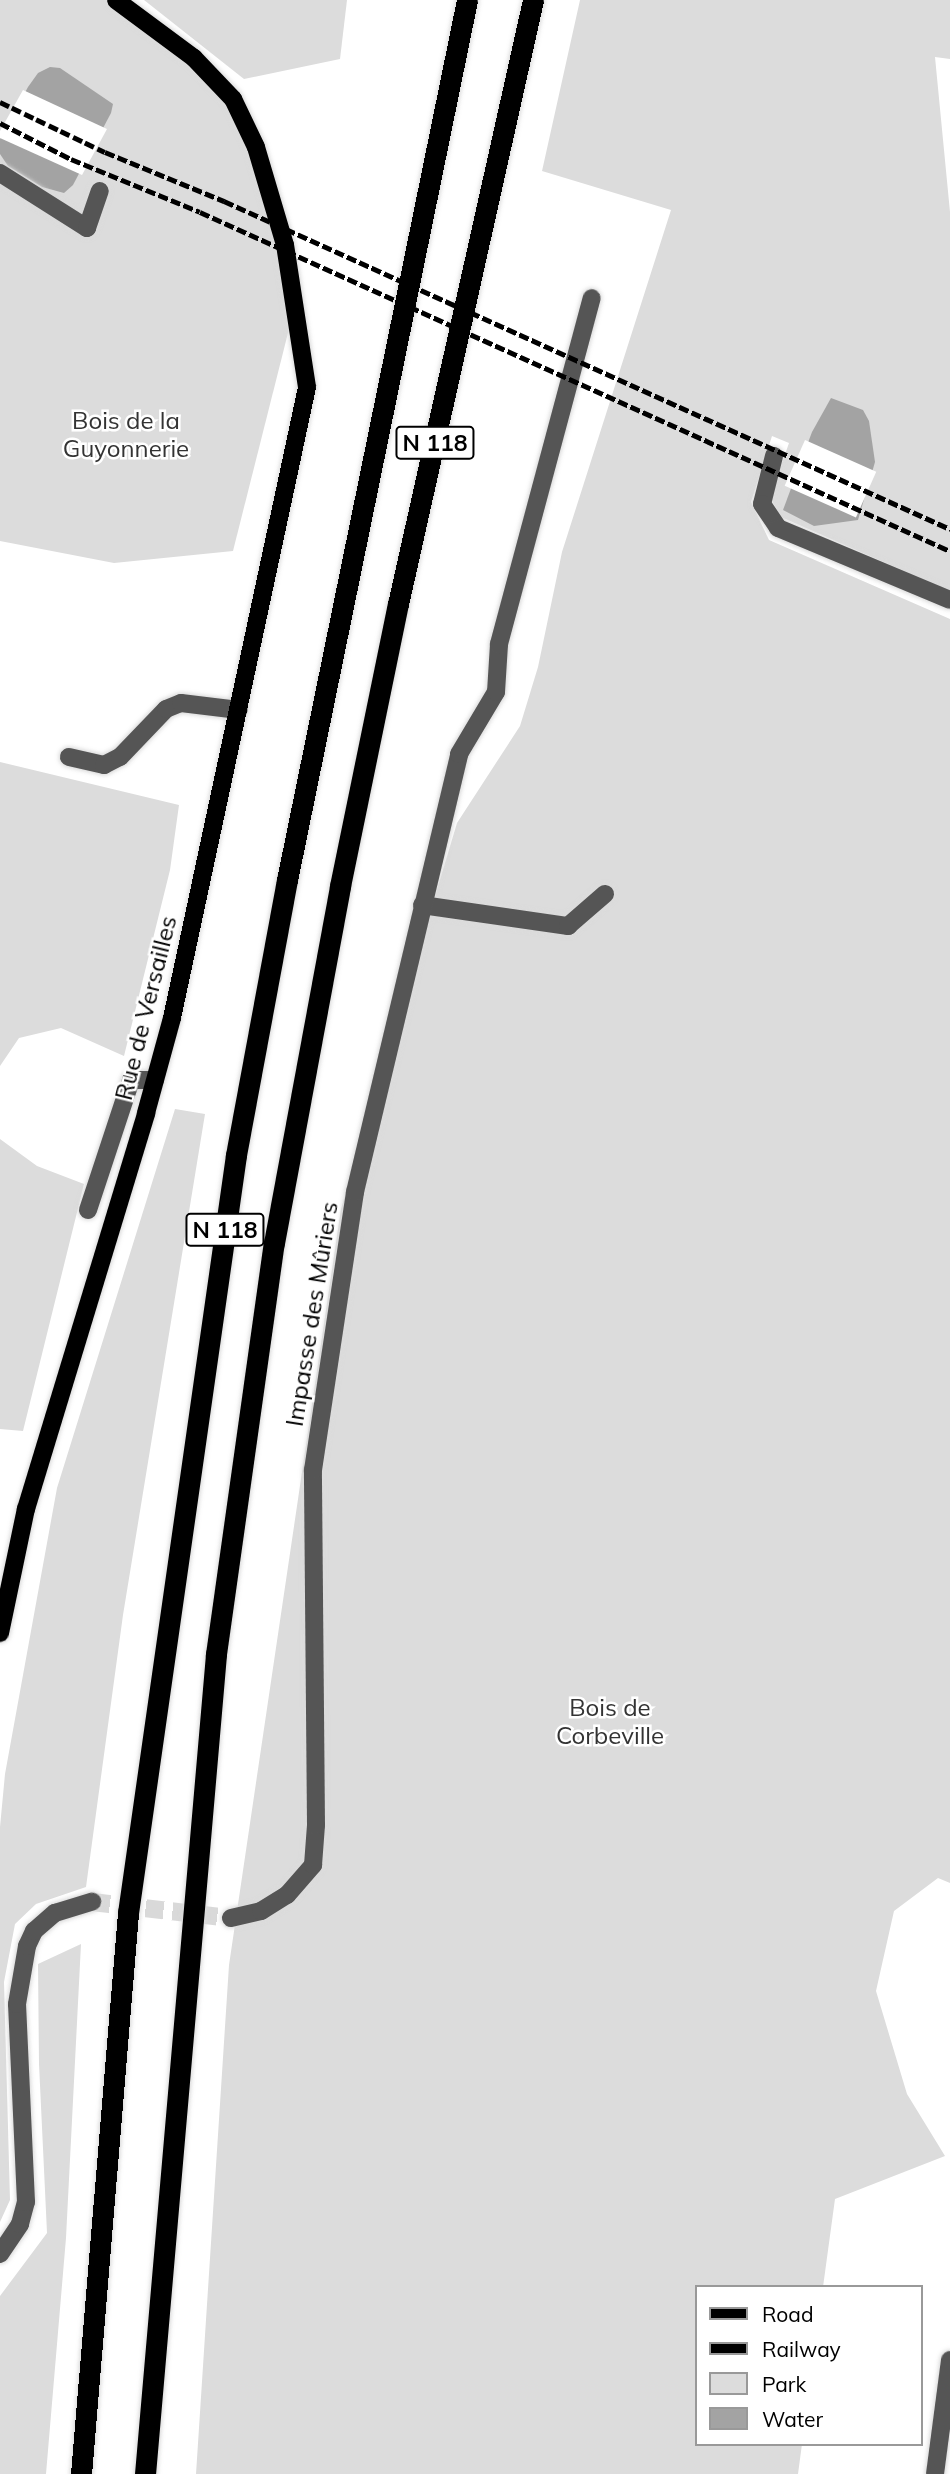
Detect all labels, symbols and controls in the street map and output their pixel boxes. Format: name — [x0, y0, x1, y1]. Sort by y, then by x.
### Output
park label: Bois de la Guyonnerie — [63, 407, 189, 463]
road number: N 118 — [395, 424, 475, 462]
street label: Rue de Versailles — [109, 913, 183, 1103]
street label: Impasse des Mûriers — [280, 1200, 344, 1428]
road number: N 118 — [185, 1210, 265, 1250]
park label: Bois de Corbeville — [556, 1694, 664, 1750]
legend — [694, 2285, 922, 2446]
text: Road — [762, 2301, 813, 2327]
text: Railway — [762, 2336, 841, 2362]
text: Park — [762, 2371, 806, 2397]
text: Water — [762, 2406, 823, 2432]

